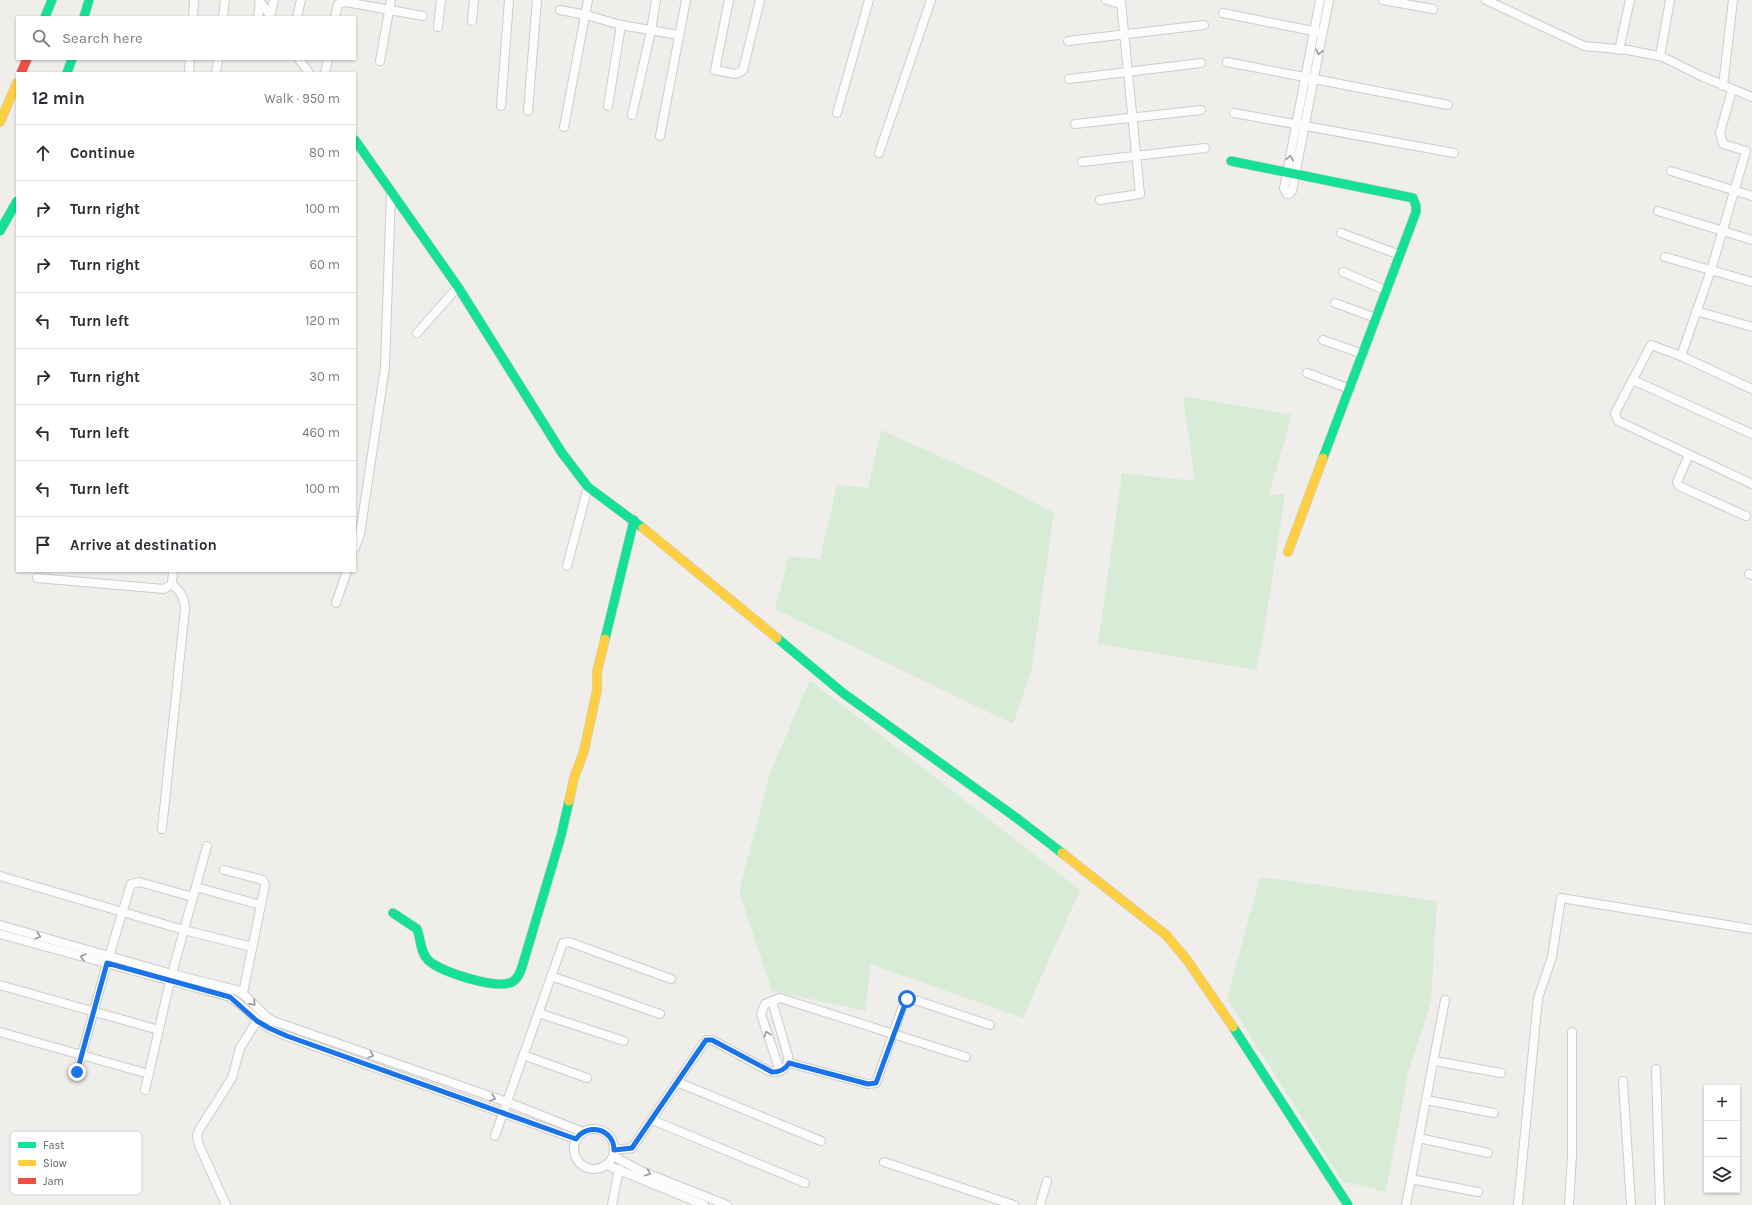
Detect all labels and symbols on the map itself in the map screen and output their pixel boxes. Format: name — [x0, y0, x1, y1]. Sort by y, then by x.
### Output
one-way arrow — [1315, 49, 1323, 55]
one-way arrow — [1285, 154, 1293, 161]
one-way arrow — [34, 931, 41, 940]
one-way arrow — [80, 953, 87, 962]
route start — [898, 990, 916, 1008]
one-way arrow — [249, 998, 256, 1006]
one-way arrow — [764, 1030, 772, 1037]
one-way arrow — [367, 1050, 374, 1059]
route end — [68, 1063, 86, 1081]
one-way arrow — [490, 1093, 497, 1101]
legend — [10, 1131, 142, 1195]
text: Fast — [43, 1139, 64, 1152]
text: Slow — [43, 1157, 67, 1170]
one-way arrow — [645, 1169, 652, 1177]
text: Jam — [43, 1175, 64, 1188]

